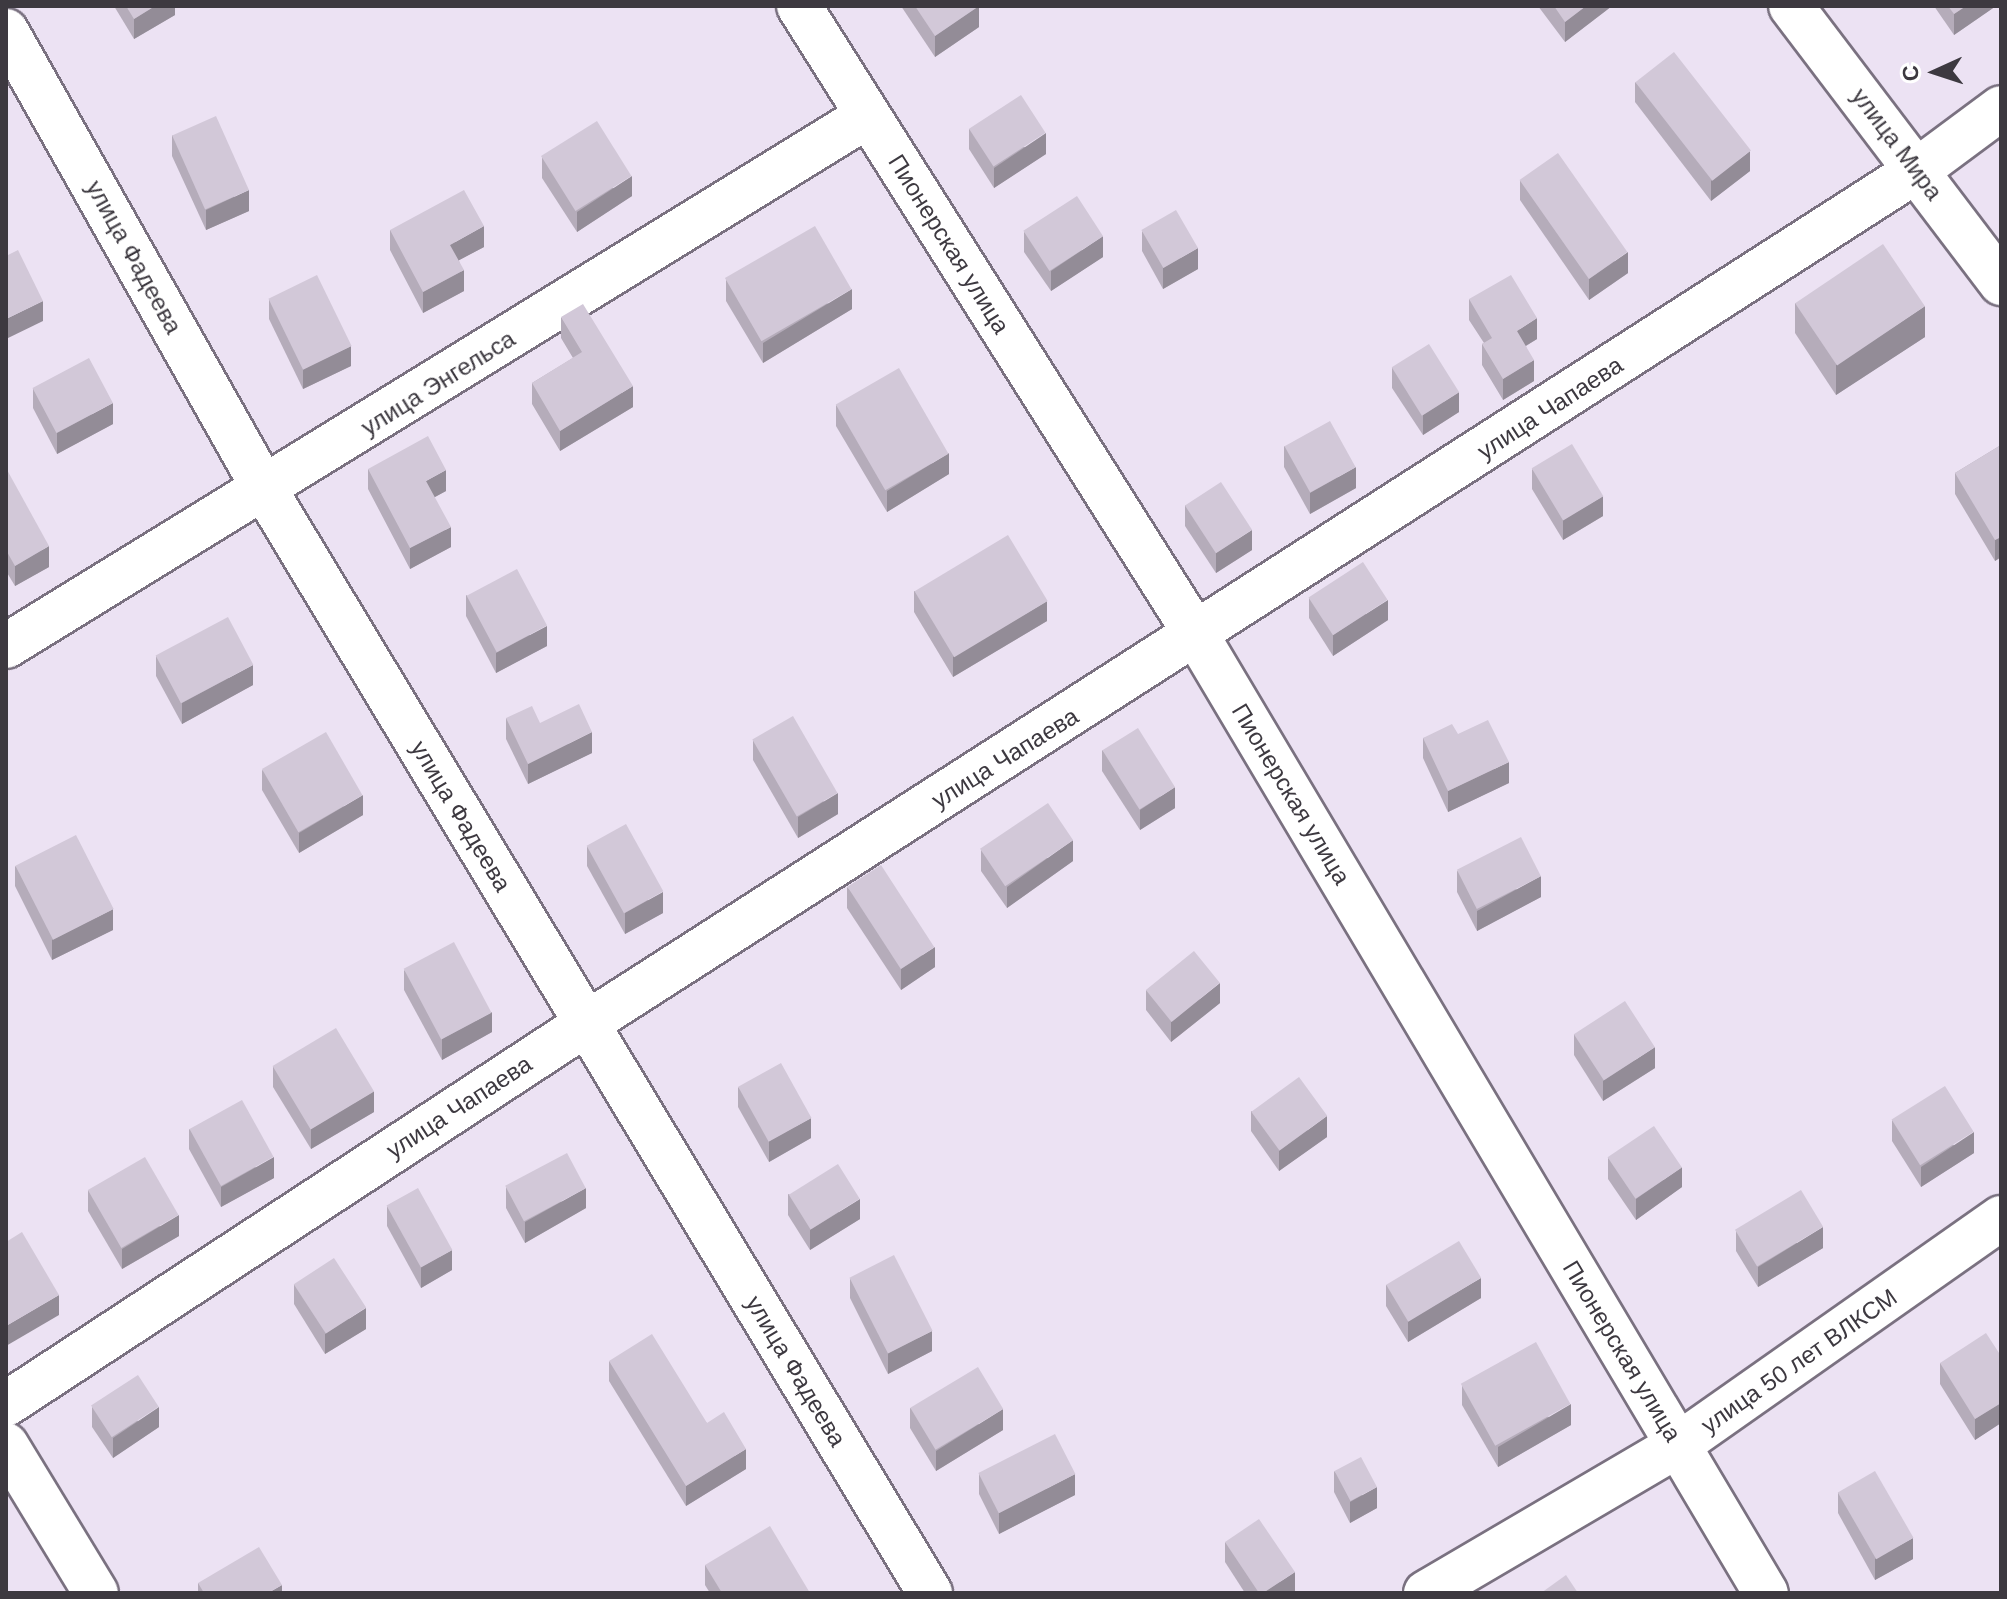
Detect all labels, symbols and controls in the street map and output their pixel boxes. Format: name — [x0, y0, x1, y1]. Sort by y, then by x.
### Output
north arrow — [1895, 32, 1975, 112]
text: С — [1898, 65, 1923, 82]
street label: улица Мира — [1846, 82, 1948, 206]
street label: Пионерская улица — [882, 149, 1016, 339]
street label: улица Фадеева — [80, 175, 188, 339]
street label: улица Энгельса — [356, 324, 520, 442]
street label: улица Чапаева — [1472, 350, 1628, 466]
street label: Пионерская улица — [1226, 698, 1356, 890]
street label: улица Чапаева — [926, 701, 1084, 815]
street label: улица Фадеева — [405, 735, 517, 897]
street label: улица Чапаева — [381, 1049, 537, 1165]
street label: Пионерская улица — [1557, 1255, 1687, 1447]
street label: улица 50 лет ВЛКСМ — [1696, 1283, 1902, 1439]
street label: улица Фадеева — [740, 1290, 852, 1452]

